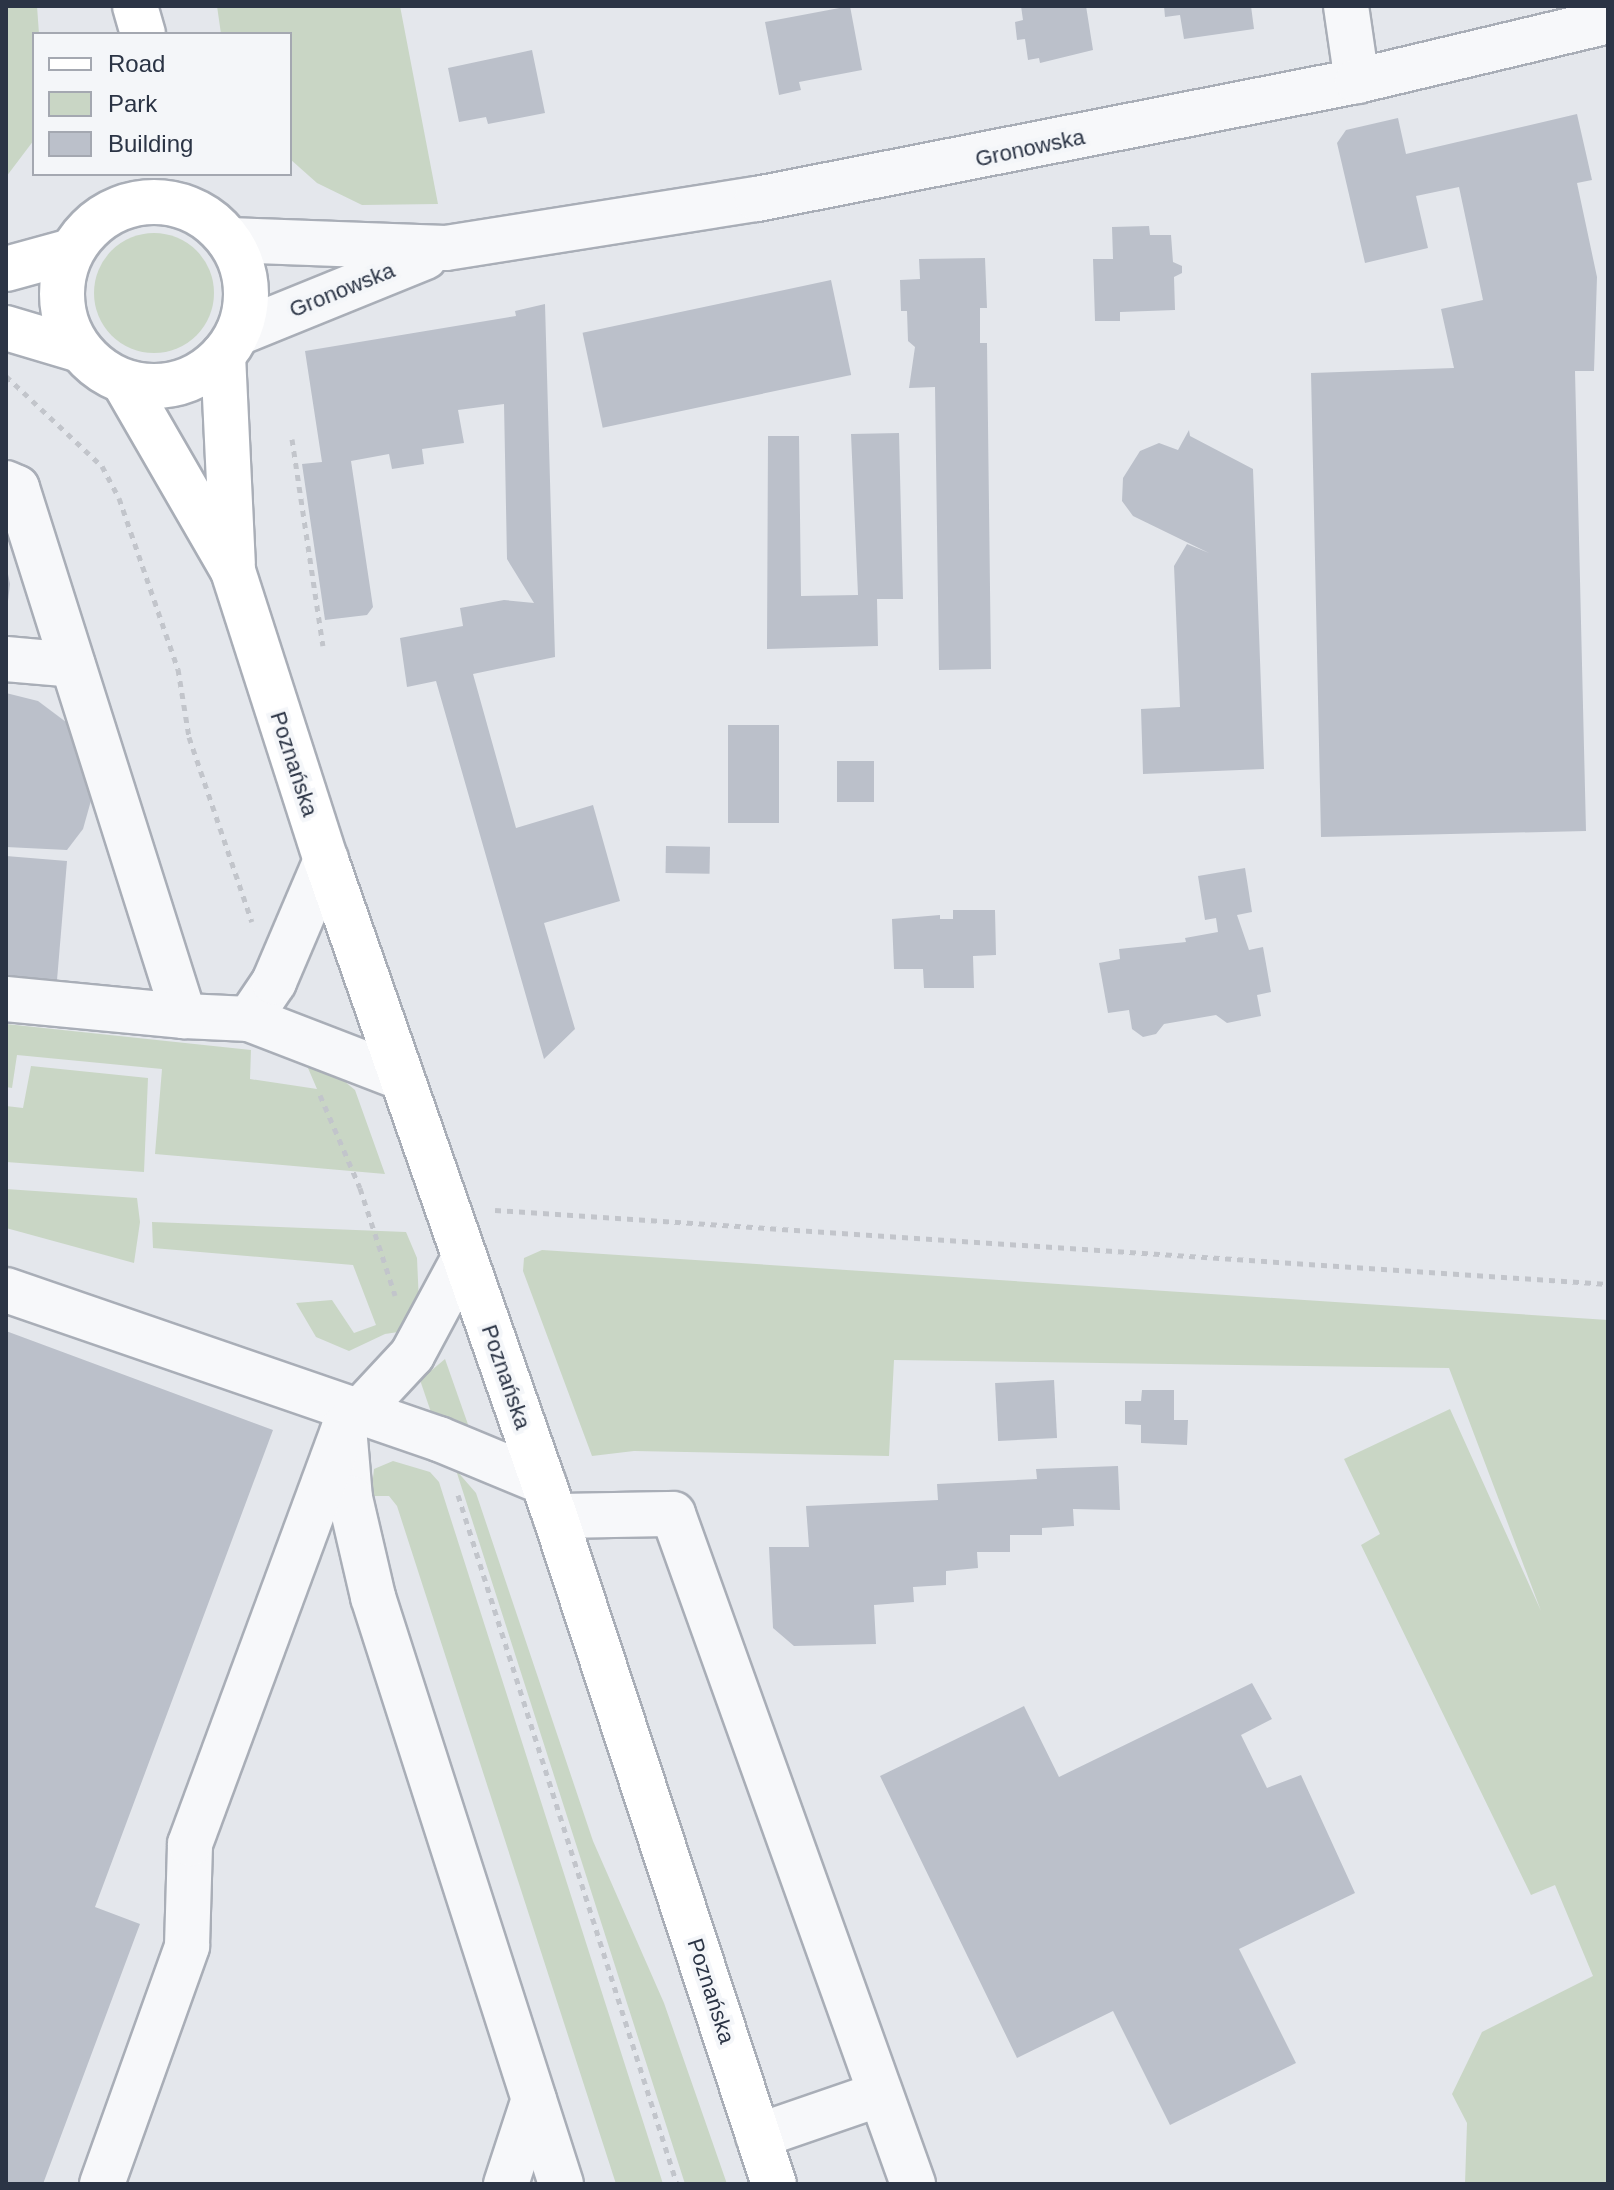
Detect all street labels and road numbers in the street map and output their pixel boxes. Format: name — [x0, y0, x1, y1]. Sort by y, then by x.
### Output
street label: Gronowska — [973, 124, 1087, 172]
street label: Gronowska — [285, 257, 399, 323]
street label: Poznańska — [265, 708, 323, 820]
street label: Poznańska — [476, 1321, 536, 1433]
street label: Poznańska — [682, 1935, 740, 2047]

